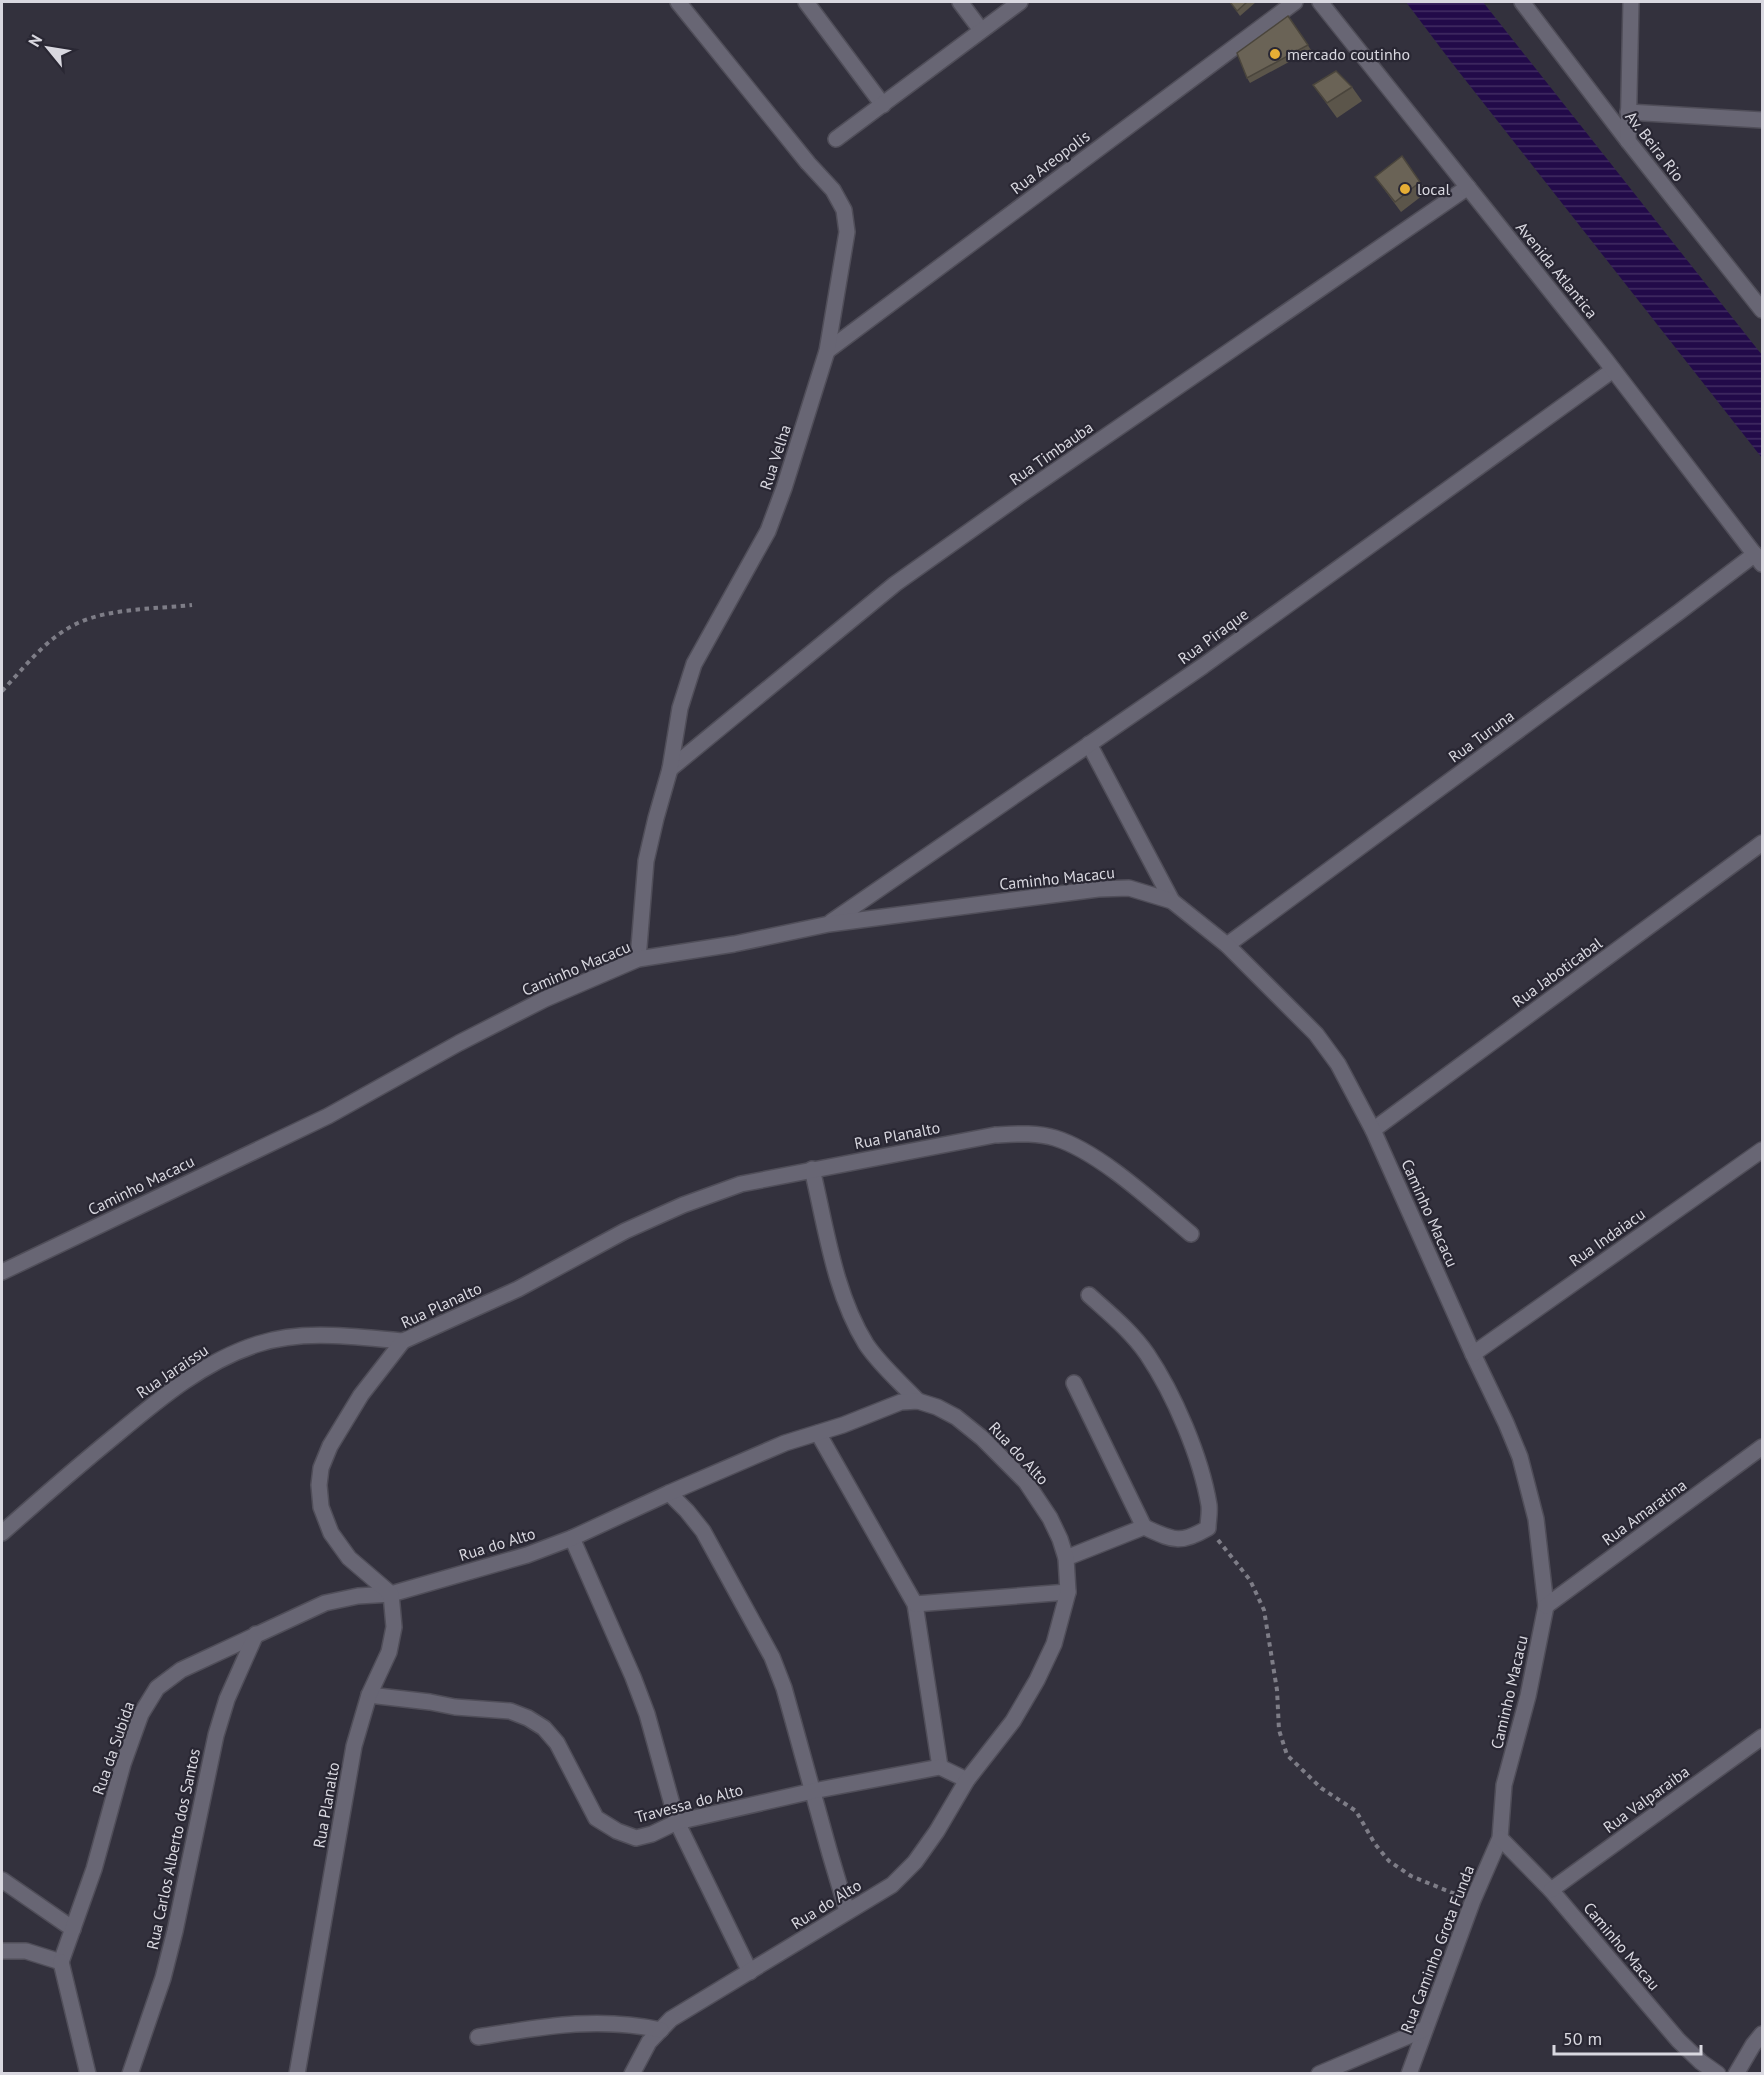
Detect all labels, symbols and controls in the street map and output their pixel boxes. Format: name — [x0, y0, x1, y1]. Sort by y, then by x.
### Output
north arrow — [18, 18, 78, 78]
text: N — [24, 31, 46, 50]
place label: mercado coutinho — [1287, 44, 1410, 64]
marker: mercado coutinho — [1268, 47, 1282, 61]
street label: Av. Beira Rio — [1621, 107, 1689, 185]
street label: Rua Areopolis — [1006, 126, 1094, 198]
place label: local — [1417, 179, 1450, 199]
marker: local — [1398, 182, 1412, 196]
street label: Avenida Atlantica — [1512, 218, 1602, 322]
street label: Rua Timbauba — [1005, 417, 1097, 489]
street label: Rua Velha — [755, 422, 795, 492]
street label: Rua Piraque — [1174, 604, 1252, 668]
street label: Rua Turuna — [1444, 705, 1518, 767]
street label: Caminho Macacu — [998, 862, 1116, 894]
street label: Rua Jaboticabal — [1508, 933, 1606, 1011]
street label: Caminho Macacu — [519, 936, 633, 1000]
street label: Rua Planalto — [852, 1117, 942, 1153]
street label: Caminho Macacu — [84, 1151, 198, 1219]
street label: Caminho Macacu — [1397, 1156, 1463, 1270]
street label: Rua Indaiacu — [1565, 1204, 1649, 1270]
street label: Rua Planalto — [397, 1278, 485, 1332]
street label: Rua Jaraissu — [132, 1340, 212, 1402]
street label: Rua do Alto — [985, 1417, 1053, 1489]
street label: Rua Amaratina — [1598, 1475, 1690, 1549]
street label: Rua do Alto — [456, 1523, 538, 1565]
street label: Caminho Macacu — [1486, 1633, 1532, 1751]
street label: Rua da Subida — [88, 1699, 138, 1797]
street label: Rua Carlos Alberto dos Santos — [142, 1746, 204, 1951]
street label: Rua Planalto — [309, 1760, 343, 1850]
street label: Rua Valparaiba — [1599, 1761, 1693, 1837]
street label: Travessa do Alto — [633, 1779, 745, 1827]
street label: Rua Caminho Grota Funda — [1396, 1862, 1478, 2036]
street label: Rua do Alto — [787, 1875, 865, 1933]
street label: Caminho Macau — [1579, 1898, 1665, 1994]
scale bar — [1554, 2018, 1701, 2056]
text: 50 m — [1563, 2027, 1602, 2050]

